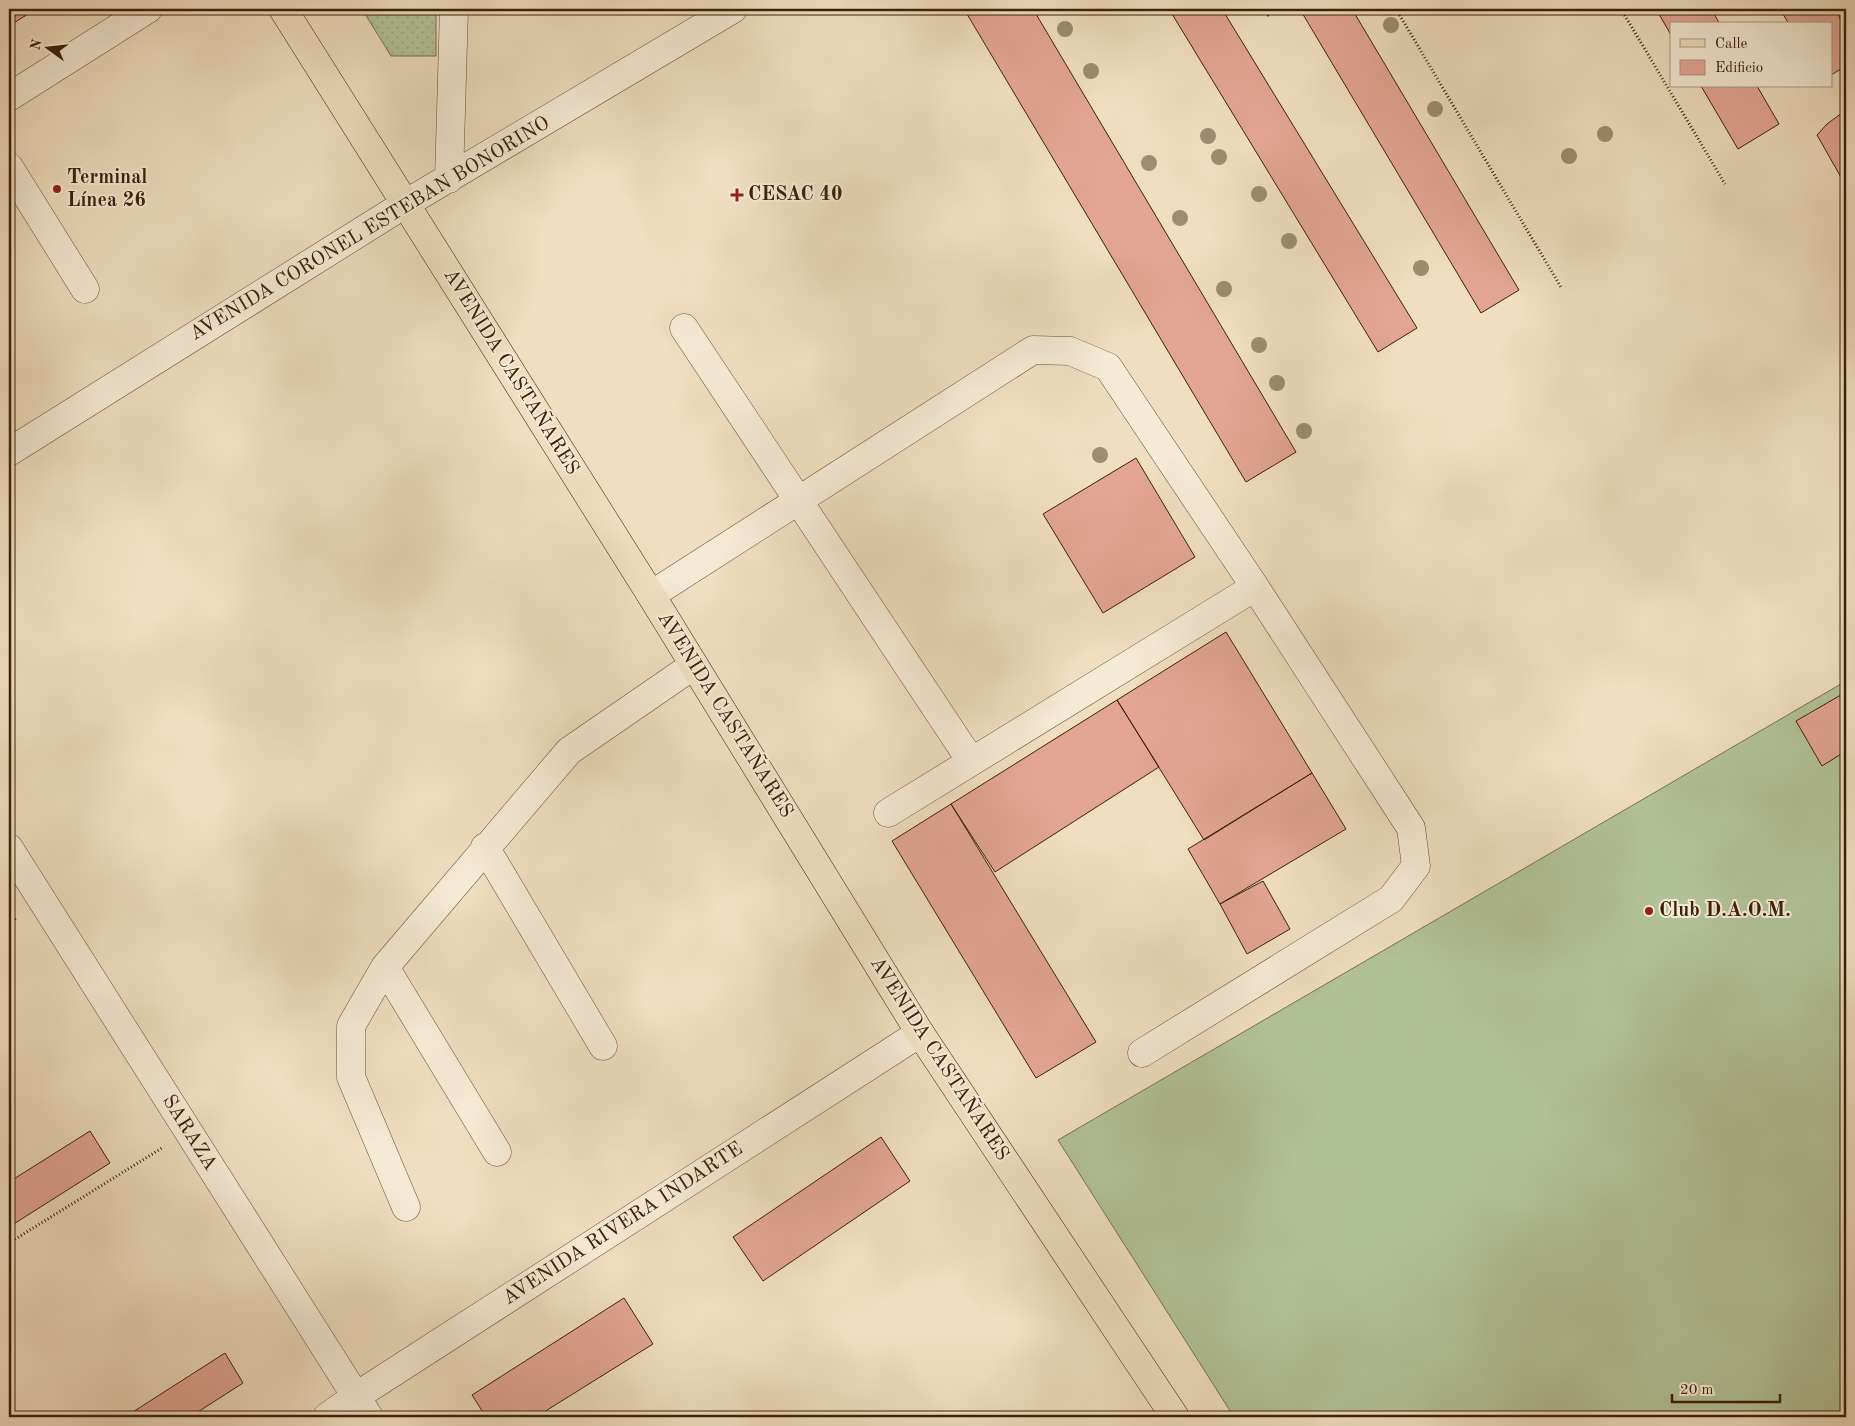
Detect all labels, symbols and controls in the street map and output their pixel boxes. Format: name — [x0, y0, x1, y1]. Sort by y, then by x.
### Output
north arrow — [22, 22, 72, 72]
legend — [1670, 22, 1832, 88]
text: Calle — [1715, 37, 1748, 52]
text: N — [28, 38, 45, 52]
text: Edificio — [1715, 61, 1763, 76]
street label: AVENIDA CORONEL ESTEBAN BONORINO — [187, 113, 553, 345]
place label: Terminal Línea 26 — [67, 168, 148, 211]
marker: Terminal Línea 26 — [51, 183, 63, 195]
place label: CESAC 40 — [748, 185, 842, 205]
marker: CESAC 40 — [730, 188, 744, 202]
street label: AVENIDA CASTAÑARES — [439, 264, 586, 478]
street label: AVENIDA CASTAÑARES — [653, 607, 800, 821]
place label: Club D.A.O.M. — [1659, 901, 1791, 921]
marker: Club D.A.O.M. — [1643, 905, 1655, 917]
street label: AVENIDA CASTAÑARES — [866, 951, 1016, 1164]
street label: SARAZA — [158, 1092, 220, 1174]
street label: AVENIDA RIVERA INDARTE — [499, 1139, 747, 1309]
scale bar — [1672, 1371, 1780, 1403]
text: 20 m — [1680, 1383, 1714, 1398]

